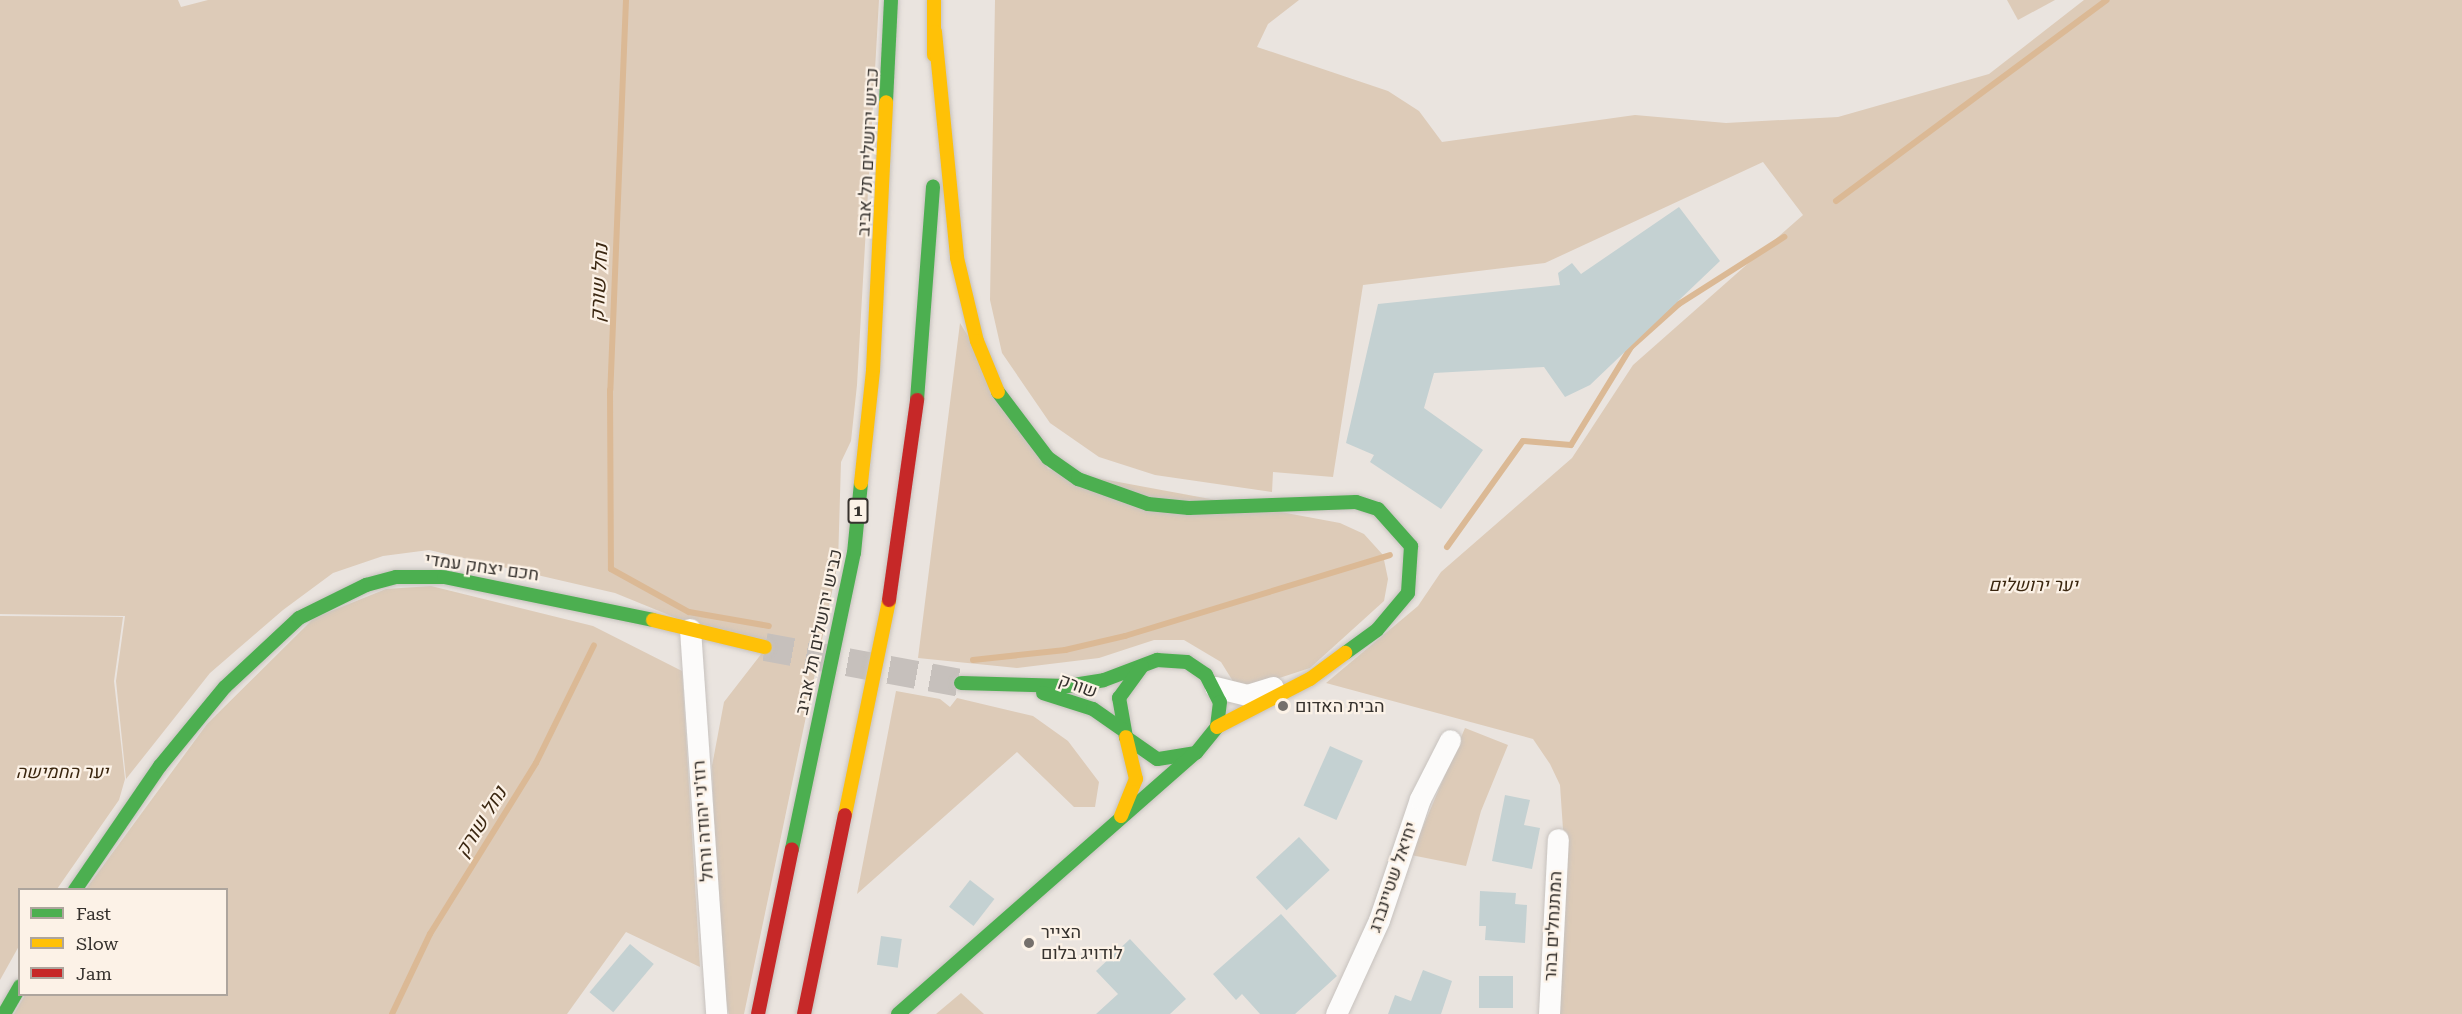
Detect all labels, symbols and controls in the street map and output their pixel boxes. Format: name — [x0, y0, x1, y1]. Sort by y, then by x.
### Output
street label: כביש ירושלים תל אביב — [853, 67, 883, 237]
water label: נחל שורק — [585, 243, 613, 323]
road number: 1 — [848, 498, 868, 524]
street label: כביש ירושלים תל אביב — [791, 547, 847, 717]
street label: חכם יצחק עמדי — [423, 548, 541, 586]
park label: יער ירושלים — [1988, 574, 2078, 596]
street label: שורק — [1056, 669, 1100, 703]
place label: הבית האדום — [1295, 695, 1385, 717]
marker: הבית האדום — [1276, 699, 1290, 713]
street label: רוז'ני יהודה ורחל — [688, 760, 718, 882]
park label: יער החמישה — [16, 761, 108, 783]
water label: נחל שורק — [450, 782, 512, 862]
street label: יחיאל שטיינברג — [1364, 819, 1422, 935]
street label: המתנחלים בהר — [1539, 870, 1567, 982]
legend — [18, 888, 228, 996]
text: Fast — [76, 903, 111, 924]
place label: הצייר לודויג בלום — [1041, 922, 1123, 964]
text: Slow — [76, 933, 118, 954]
marker: הצייר לודויג בלום — [1022, 936, 1036, 950]
text: Jam — [76, 963, 112, 984]

